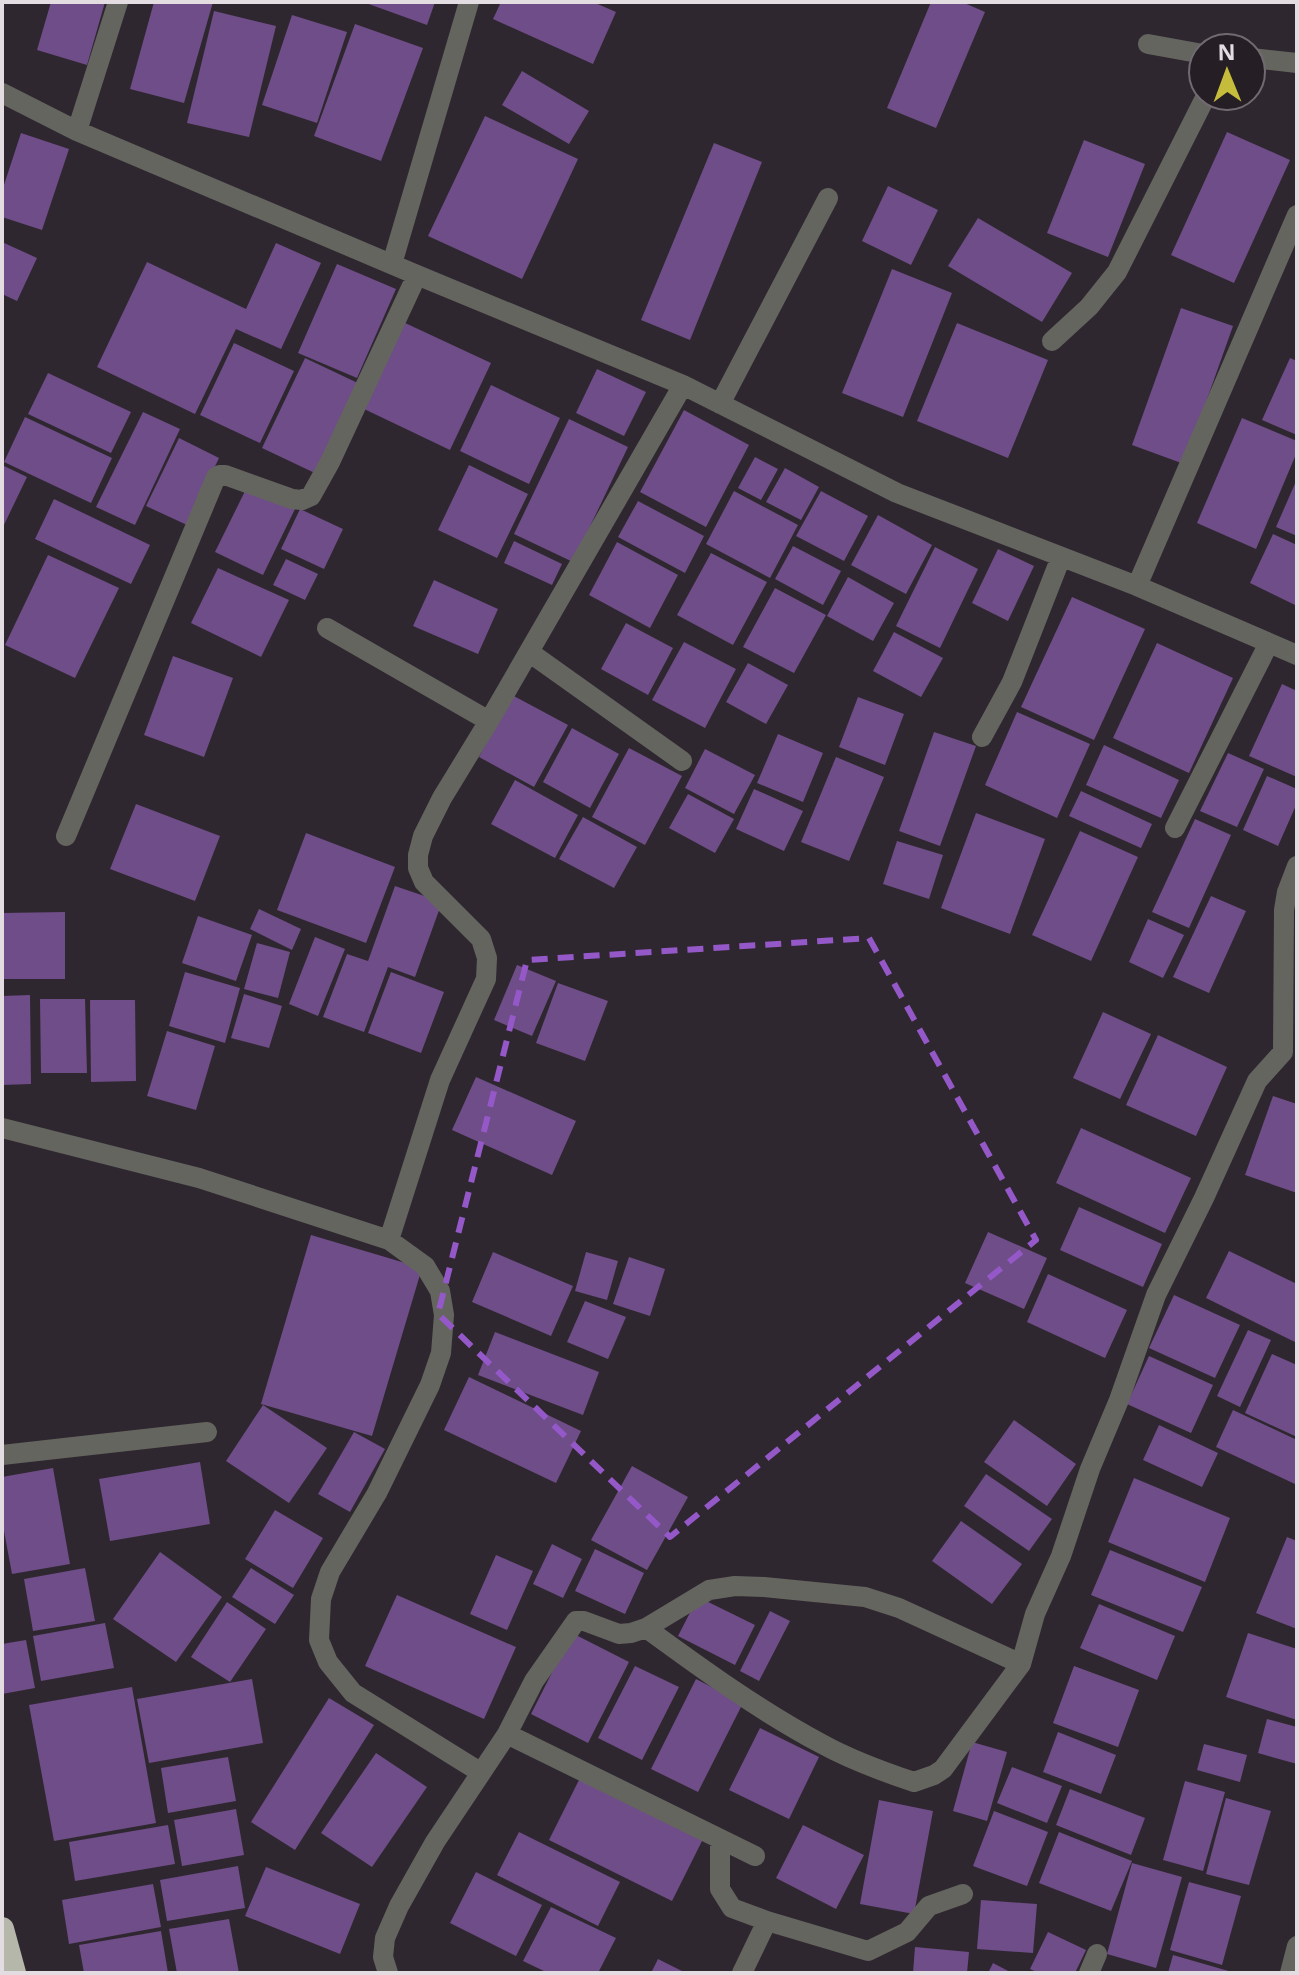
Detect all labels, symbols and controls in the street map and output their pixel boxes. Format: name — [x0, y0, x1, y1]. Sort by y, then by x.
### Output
north arrow — [1187, 32, 1267, 112]
text: N — [1217, 36, 1236, 66]

